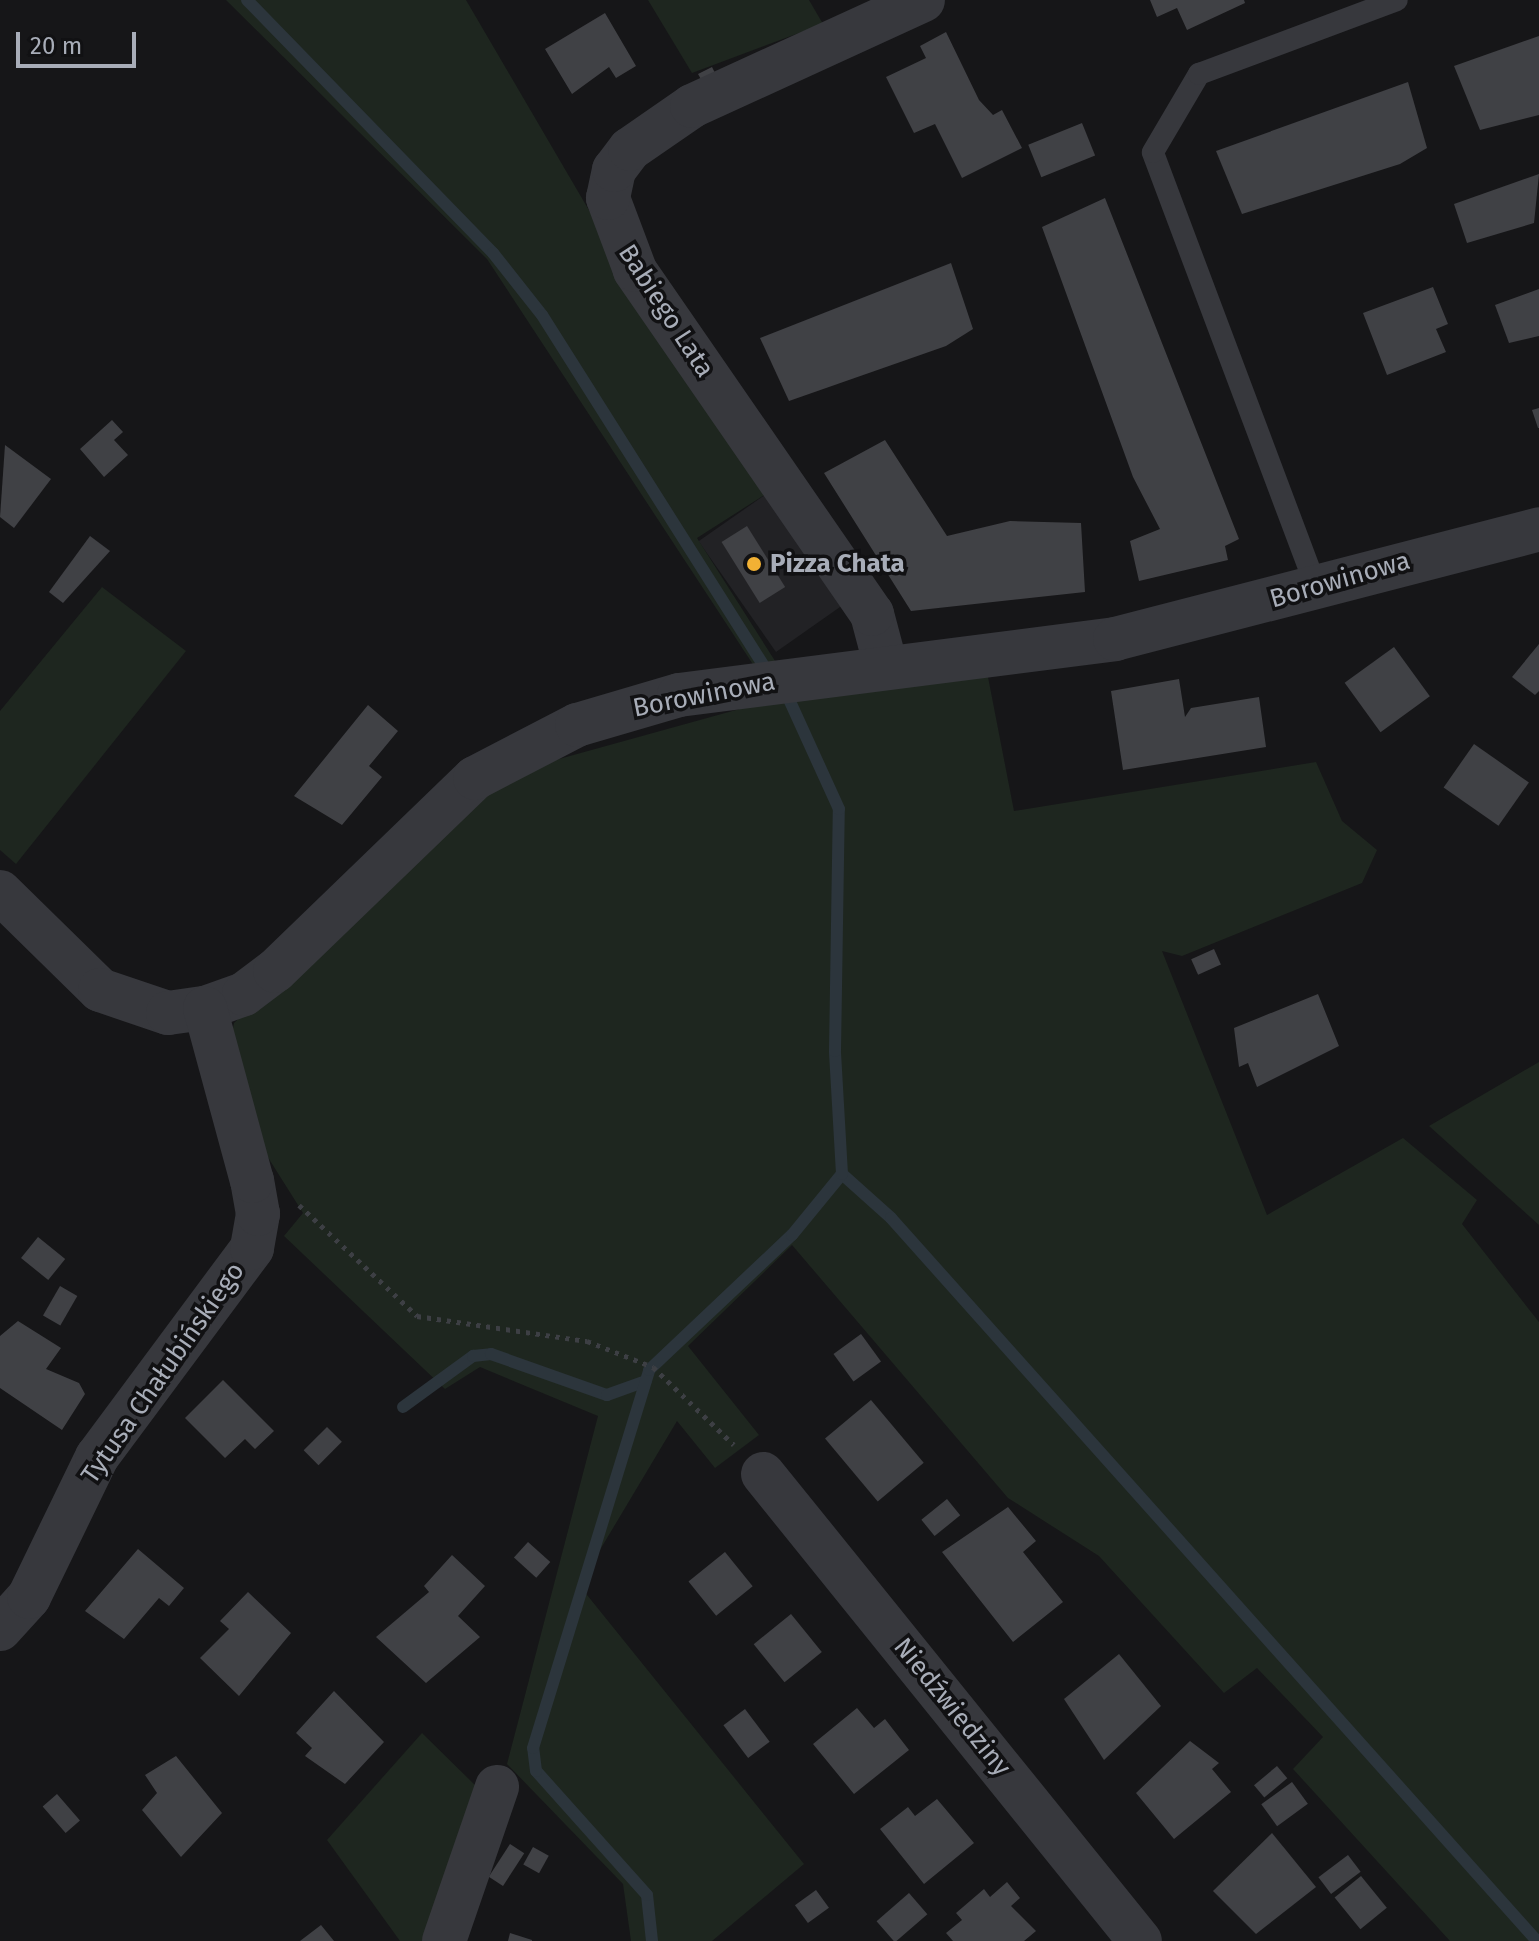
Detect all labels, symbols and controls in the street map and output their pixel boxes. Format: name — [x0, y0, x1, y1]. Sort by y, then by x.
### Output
scale bar — [20, 16, 140, 66]
text: 20 m — [30, 32, 82, 60]
street label: Babiego Lata — [611, 239, 721, 383]
street label: Borowinowa — [1266, 545, 1414, 615]
place label: Pizza Chata — [770, 548, 905, 580]
marker: Pizza Chata — [745, 555, 763, 573]
street label: Borowinowa — [630, 666, 778, 724]
street label: Tytusa Chałubińskiego — [75, 1257, 251, 1489]
street label: Niedźwiedziny — [887, 1632, 1017, 1782]

